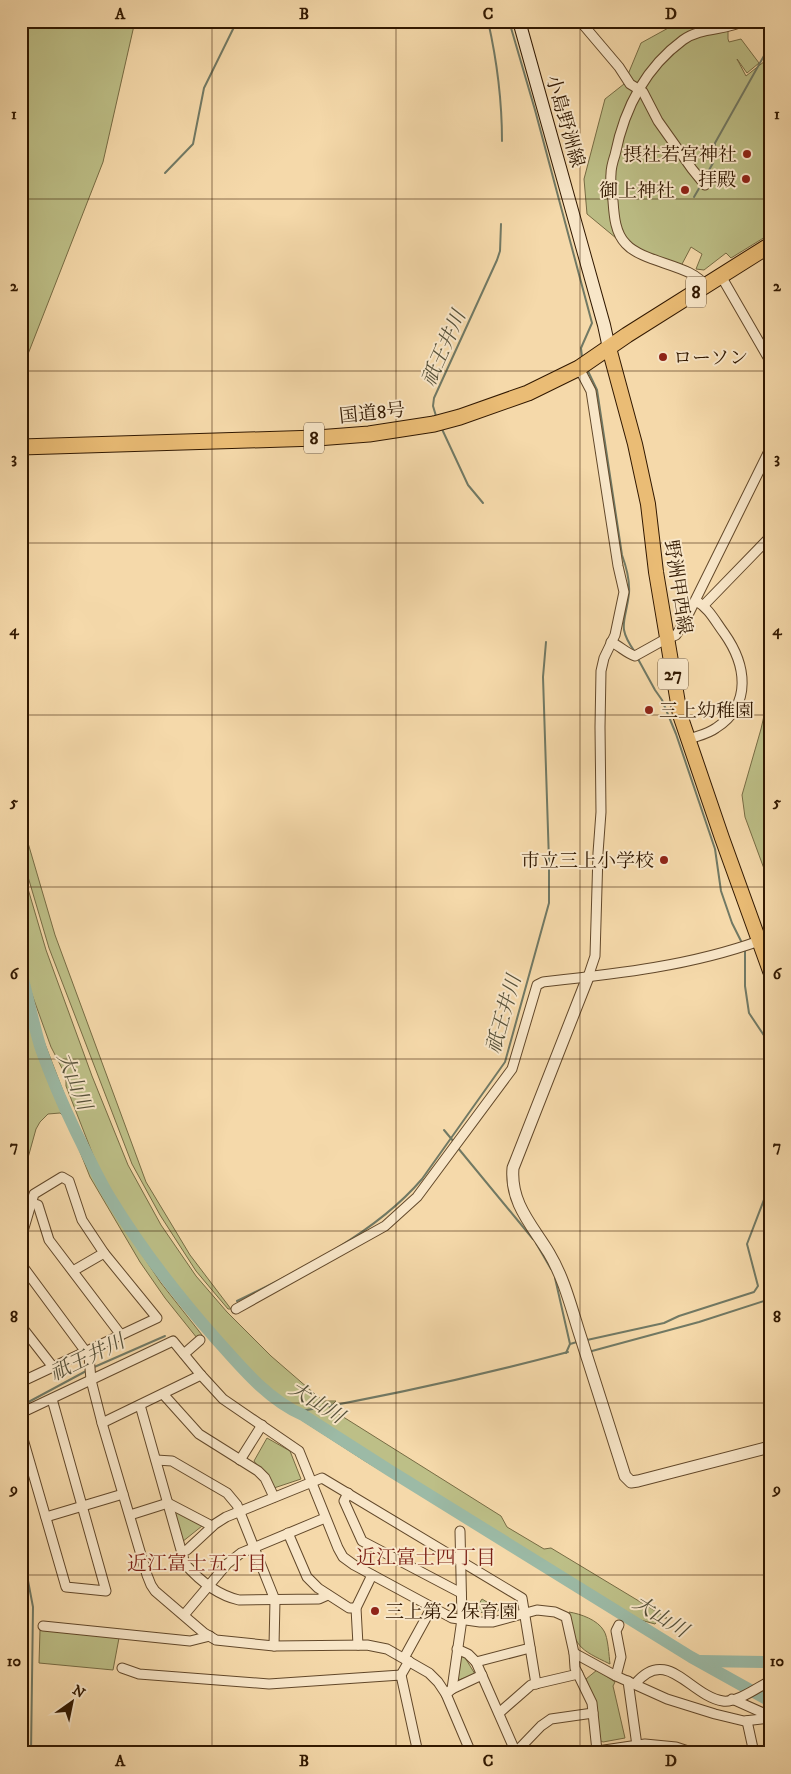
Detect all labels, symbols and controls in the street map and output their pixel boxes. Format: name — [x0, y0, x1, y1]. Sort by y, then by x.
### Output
text: A — [114, 4, 126, 24]
text: B — [299, 4, 309, 24]
text: C — [483, 4, 493, 24]
text: D — [665, 4, 677, 24]
street label: 小島野洲線 — [540, 73, 589, 170]
text: 1 — [11, 104, 17, 124]
text: 1 — [774, 104, 780, 124]
place label: 摂社若宮神社 — [623, 144, 737, 167]
marker: 摂社若宮神社 — [741, 148, 753, 160]
place label: 拝殿 — [698, 169, 736, 192]
marker: 拝殿 — [740, 173, 752, 185]
place label: 御上神社 — [599, 180, 675, 203]
marker: 御上神社 — [679, 184, 691, 196]
text: 2 — [10, 276, 19, 296]
road number: 8 — [686, 276, 706, 308]
text: 2 — [773, 276, 782, 296]
water label: 祇王井川 — [417, 305, 473, 390]
place label: ローソン — [673, 347, 748, 370]
marker: ローソン — [657, 351, 669, 363]
street label: 国道8号 — [338, 399, 406, 428]
road number: 8 — [304, 422, 324, 453]
text: 3 — [11, 448, 17, 468]
text: 3 — [774, 448, 780, 468]
street label: 野洲甲西線 — [659, 539, 696, 636]
text: 4 — [8, 620, 19, 640]
text: 4 — [771, 620, 782, 640]
road number: 27 — [658, 659, 688, 690]
place label: 三上幼稚園 — [659, 700, 754, 723]
marker: 三上幼稚園 — [643, 704, 655, 716]
text: 5 — [9, 792, 18, 812]
text: 5 — [772, 792, 781, 812]
place label: 市立三上小学校 — [521, 850, 654, 873]
marker: 市立三上小学校 — [658, 854, 670, 866]
text: 6 — [10, 964, 20, 984]
text: 6 — [773, 964, 783, 984]
water label: 祇王井川 — [481, 971, 528, 1056]
water label: 大山川 — [51, 1049, 97, 1116]
text: 7 — [10, 1136, 18, 1156]
text: 7 — [773, 1136, 781, 1156]
text: 8 — [10, 1307, 18, 1327]
text: 8 — [773, 1307, 781, 1327]
water label: 祇王井川 — [46, 1329, 131, 1387]
water label: 大山川 — [284, 1377, 350, 1431]
text: 9 — [9, 1479, 18, 1499]
text: 9 — [772, 1479, 781, 1499]
district label: 近江富士四丁目 — [356, 1546, 496, 1571]
district label: 近江富士五丁目 — [127, 1552, 267, 1577]
water label: 大山川 — [628, 1591, 694, 1645]
place label: 三上第２保育園 — [385, 1601, 518, 1624]
marker: 三上第２保育園 — [369, 1605, 381, 1617]
text: 10 — [7, 1651, 22, 1671]
text: 10 — [770, 1651, 785, 1671]
north arrow — [48, 1676, 98, 1726]
text: N — [69, 1681, 89, 1703]
text: A — [114, 1751, 126, 1771]
text: B — [299, 1751, 309, 1771]
text: C — [483, 1751, 493, 1771]
text: D — [665, 1751, 677, 1771]

